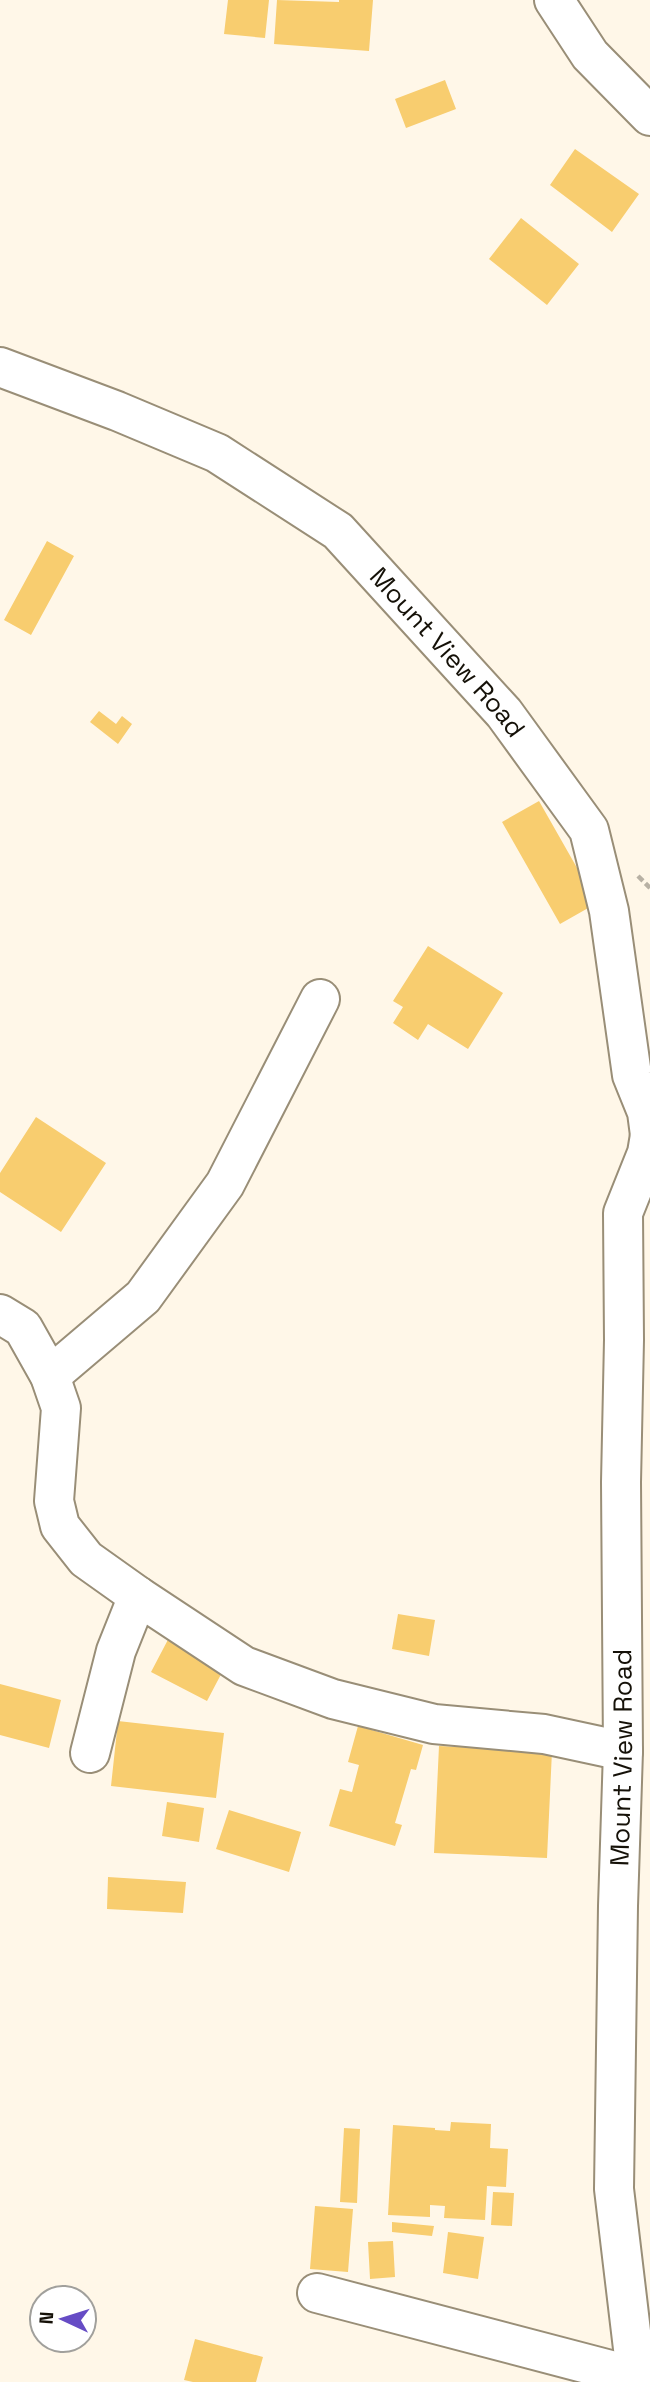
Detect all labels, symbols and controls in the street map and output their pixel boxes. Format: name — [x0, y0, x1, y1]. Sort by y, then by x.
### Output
street label: Mount View Road — [362, 560, 533, 744]
street label: Mount View Road — [602, 1649, 640, 1867]
north arrow — [28, 2284, 98, 2354]
text: N — [34, 2311, 59, 2325]

